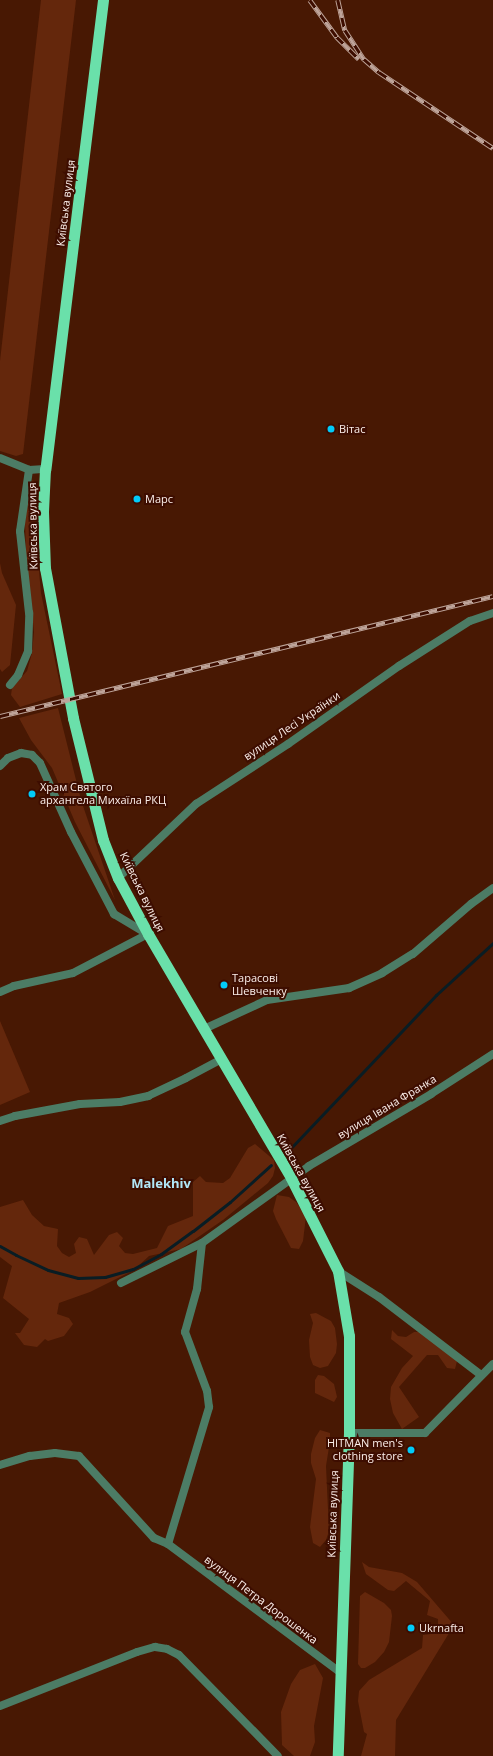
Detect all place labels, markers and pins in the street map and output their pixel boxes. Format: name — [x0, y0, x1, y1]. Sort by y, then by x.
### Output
place label: Вітас — [339, 422, 365, 436]
marker: Вітас — [326, 424, 336, 434]
place label: Марс — [145, 492, 173, 506]
marker: Марс — [132, 494, 142, 504]
place label: Храм Святого архангела Михаїла РКЦ — [40, 781, 166, 807]
marker: Храм Святого архангела Михаїла РКЦ — [27, 789, 37, 799]
place label: Тарасові Шевченку — [232, 972, 287, 998]
marker: Тарасові Шевченку — [219, 980, 229, 990]
place label: HITMAN men's clothing store — [327, 1437, 403, 1463]
marker: HITMAN men's clothing store — [406, 1445, 416, 1455]
place label: Ukrnafta — [419, 1621, 464, 1635]
marker: Ukrnafta — [406, 1623, 416, 1633]

